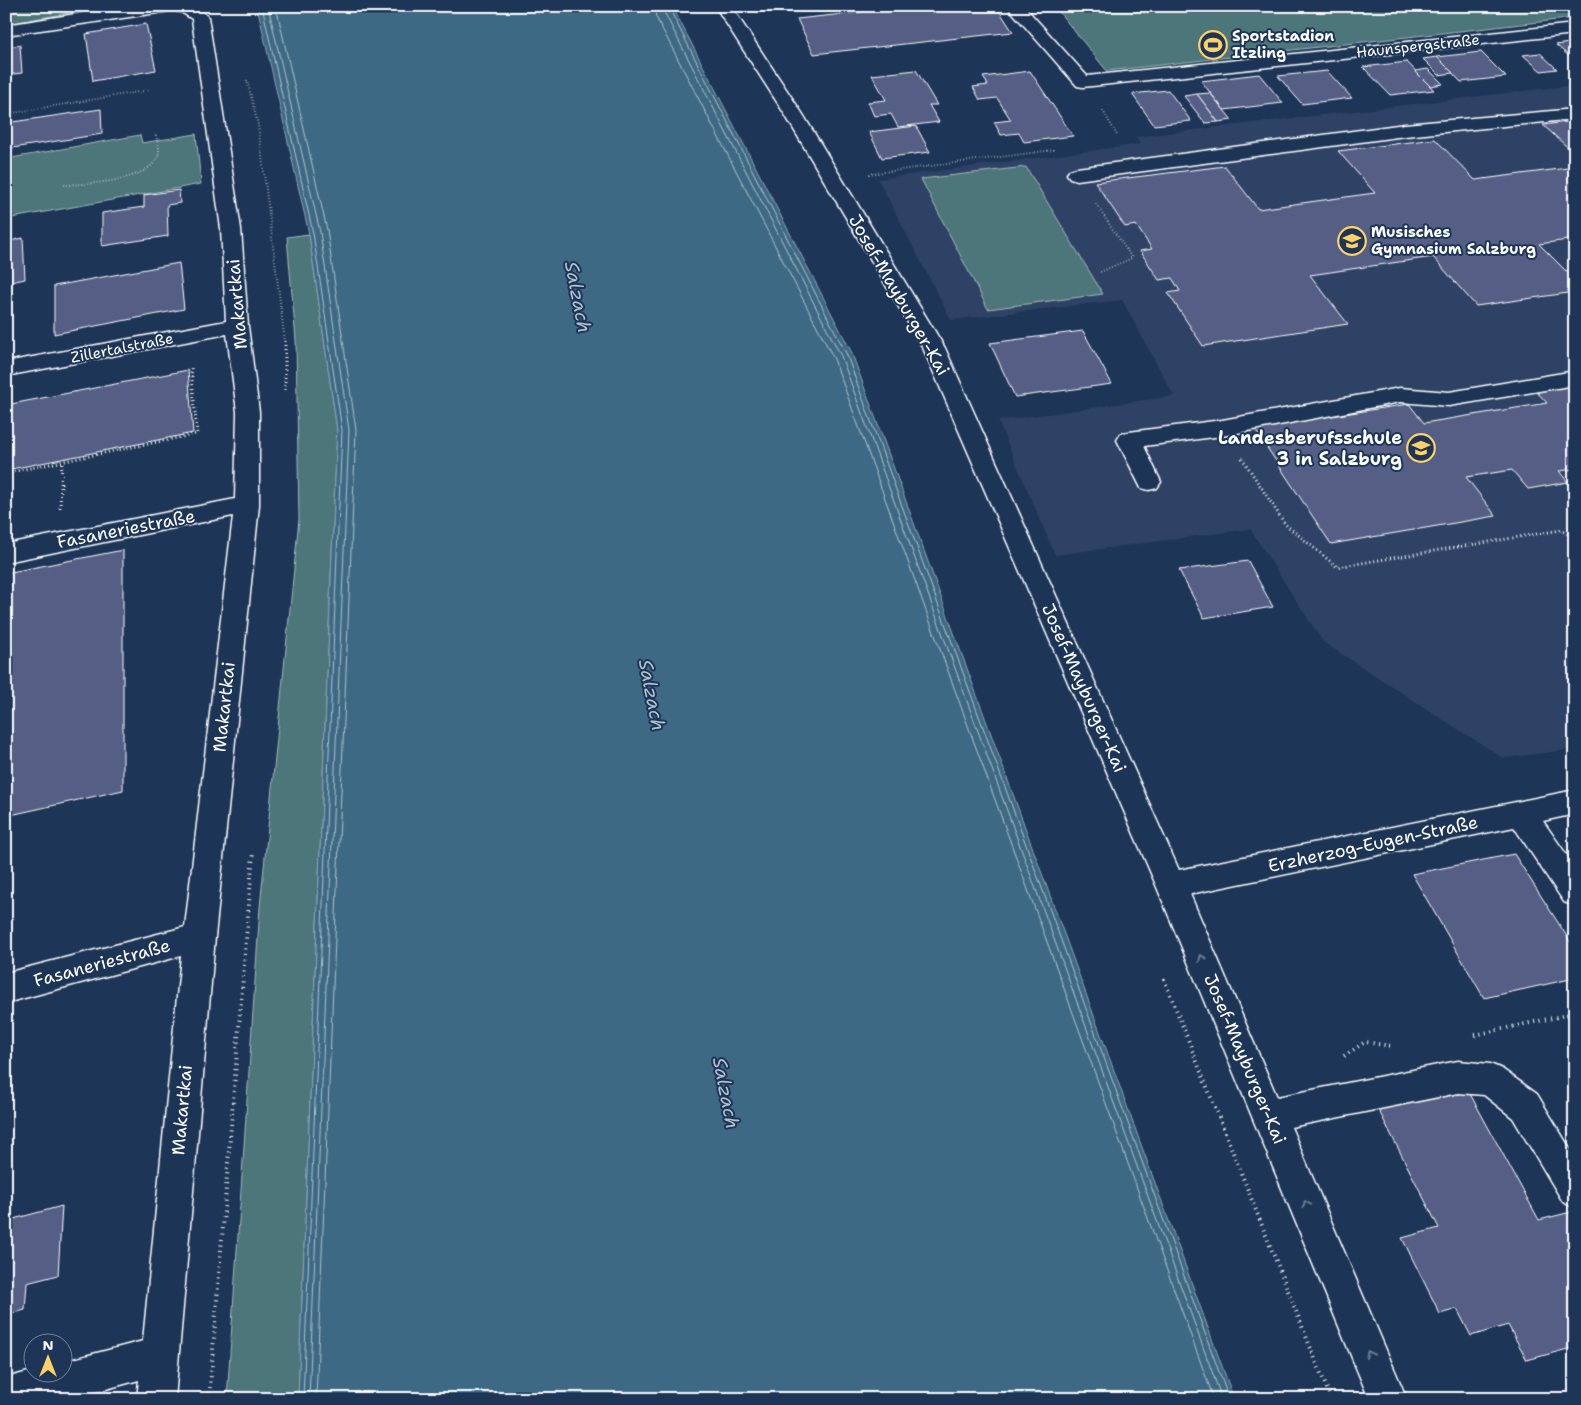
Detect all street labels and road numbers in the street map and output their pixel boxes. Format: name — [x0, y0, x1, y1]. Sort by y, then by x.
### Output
street label: Haunspergstraße — [1355, 30, 1481, 62]
street label: Josef-Mayburger-Kai — [843, 210, 955, 380]
street label: Makartkai — [221, 258, 253, 350]
street label: Zillertalstraße — [69, 328, 175, 368]
street label: Fasaneriestraße — [55, 504, 197, 554]
street label: Josef-Mayburger-Kai — [1036, 600, 1132, 776]
street label: Makartkai — [207, 661, 241, 753]
street label: Erzherzog-Eugen-Straße — [1266, 810, 1480, 878]
street label: Fasaneriestraße — [31, 933, 173, 993]
street label: Josef-Mayburger-Kai — [1198, 970, 1292, 1148]
street label: Makartkai — [166, 1064, 198, 1156]

